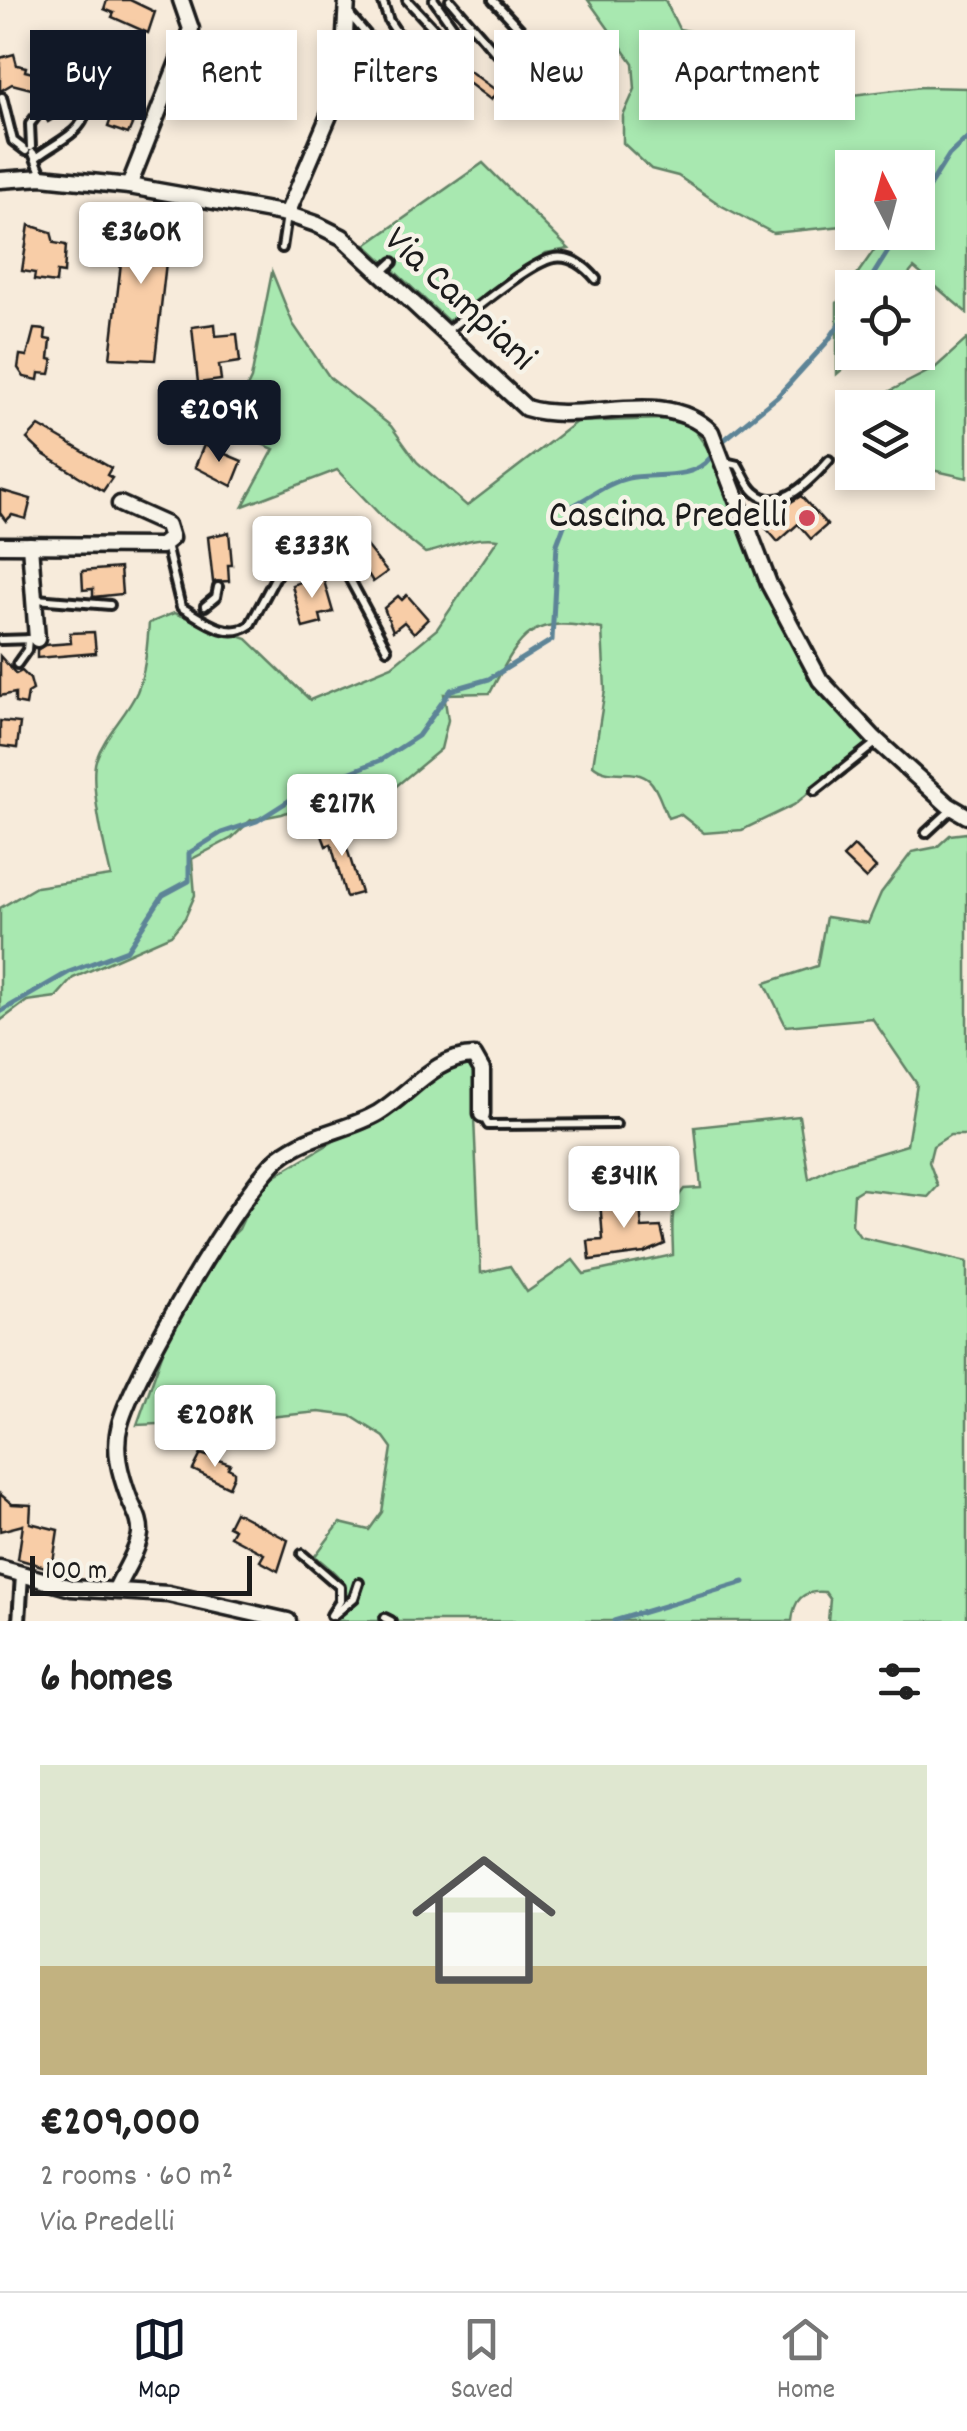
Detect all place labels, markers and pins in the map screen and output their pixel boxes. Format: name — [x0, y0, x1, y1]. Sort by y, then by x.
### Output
pin: €360K — [71, 202, 211, 287]
pin: €209K — [149, 380, 289, 465]
place label: Cascina Predelli — [549, 490, 787, 547]
marker: Cascina Predelli — [796, 507, 818, 529]
pin: €333K — [242, 516, 382, 601]
pin: €217K — [272, 774, 412, 859]
pin: €341K — [554, 1146, 694, 1231]
pin: €208K — [145, 1385, 285, 1470]

